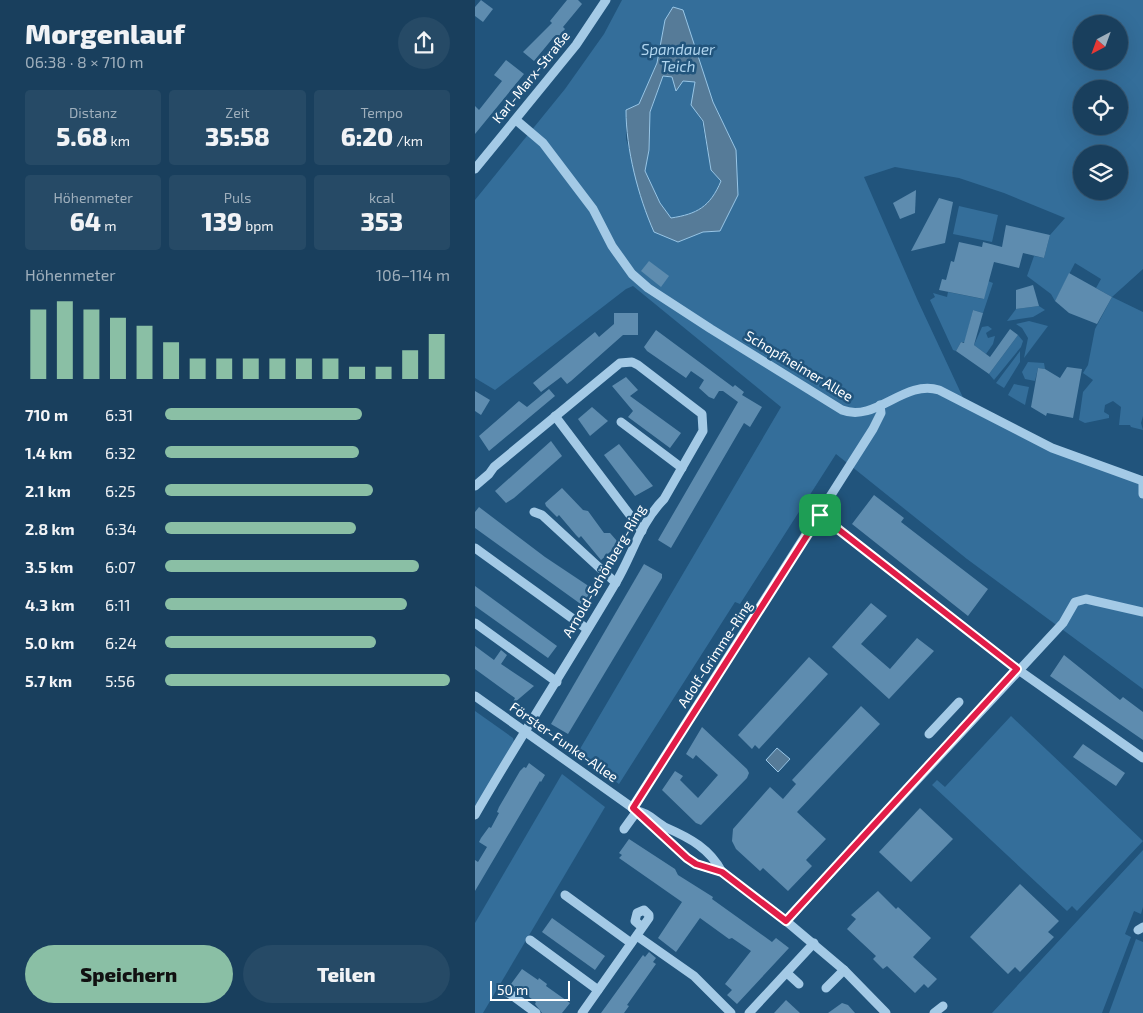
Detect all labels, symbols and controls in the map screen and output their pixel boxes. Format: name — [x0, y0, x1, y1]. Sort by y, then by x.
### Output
north arrow — [1073, 15, 1127, 70]
map controls — [1073, 15, 1128, 200]
text: Morgenlauf — [25, 16, 185, 50]
button: share — [398, 17, 450, 69]
street label: Karl-Marx-Straße — [488, 27, 573, 126]
water label: Spandauer Teich — [641, 40, 716, 75]
text: 06:38 · 8 × 710 m — [25, 52, 143, 71]
button: locate — [1073, 80, 1128, 135]
text: Distanz — [69, 104, 117, 121]
text: Zeit — [225, 104, 250, 121]
text: Tempo — [361, 104, 403, 121]
text: 5.68 — [56, 121, 107, 151]
text: 35:58 — [205, 121, 270, 151]
text: 6:20 — [341, 121, 393, 151]
text: km — [107, 132, 130, 149]
text: /km — [393, 132, 423, 149]
button: layers — [1073, 145, 1128, 200]
text: Höhenmeter — [53, 189, 133, 206]
text: Puls — [224, 189, 251, 206]
text: kcal — [369, 189, 395, 206]
text: 64 — [70, 206, 101, 236]
text: 139 — [201, 206, 242, 236]
text: 353 — [360, 206, 403, 236]
text: m — [101, 217, 116, 234]
text: bpm — [242, 217, 274, 234]
text: Höhenmeter — [25, 265, 116, 284]
text: 106–114 m — [376, 265, 450, 284]
street label: Schopfheimer Allee — [742, 327, 856, 405]
text: 710 m — [25, 405, 68, 424]
text: 6:31 — [105, 405, 133, 424]
text: 1.4 km — [25, 443, 72, 462]
text: 6:32 — [105, 443, 136, 462]
text: 2.1 km — [25, 481, 71, 500]
text: 6:25 — [105, 481, 136, 500]
pin — [799, 494, 841, 536]
street label: Arnold-Schönberg-Ring — [558, 501, 649, 640]
icon: arrive — [806, 501, 834, 529]
text: 2.8 km — [25, 519, 75, 538]
text: 6:34 — [105, 519, 137, 538]
text: 3.5 km — [25, 557, 73, 576]
text: 6:07 — [105, 557, 136, 576]
text: 4.3 km — [25, 595, 75, 614]
text: 6:11 — [105, 595, 131, 614]
street label: Adolf-Grimme-Ring — [674, 597, 756, 710]
text: 5.0 km — [25, 633, 74, 652]
text: 6:24 — [105, 633, 137, 652]
text: 5.7 km — [25, 671, 72, 690]
text: 5:56 — [105, 671, 135, 690]
street label: Förster-Funke-Allee — [507, 698, 622, 785]
button: Speichern — [25, 945, 233, 1003]
button: Teilen — [243, 945, 450, 1003]
scale bar — [490, 978, 570, 1001]
text: 50 m — [497, 981, 528, 998]

